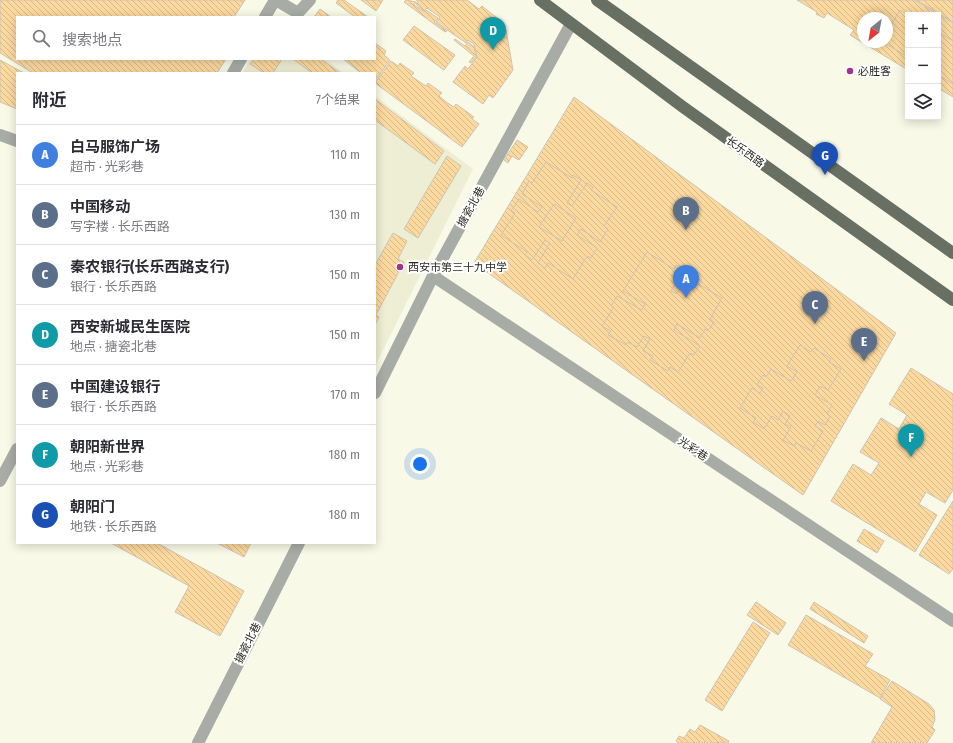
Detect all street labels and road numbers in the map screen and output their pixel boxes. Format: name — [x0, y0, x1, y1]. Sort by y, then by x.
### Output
street label: 长乐西路 — [723, 134, 767, 170]
street label: 搪瓷北巷 — [455, 185, 487, 229]
street label: 光彩巷 — [676, 434, 710, 464]
street label: 搪瓷北巷 — [232, 620, 264, 666]

